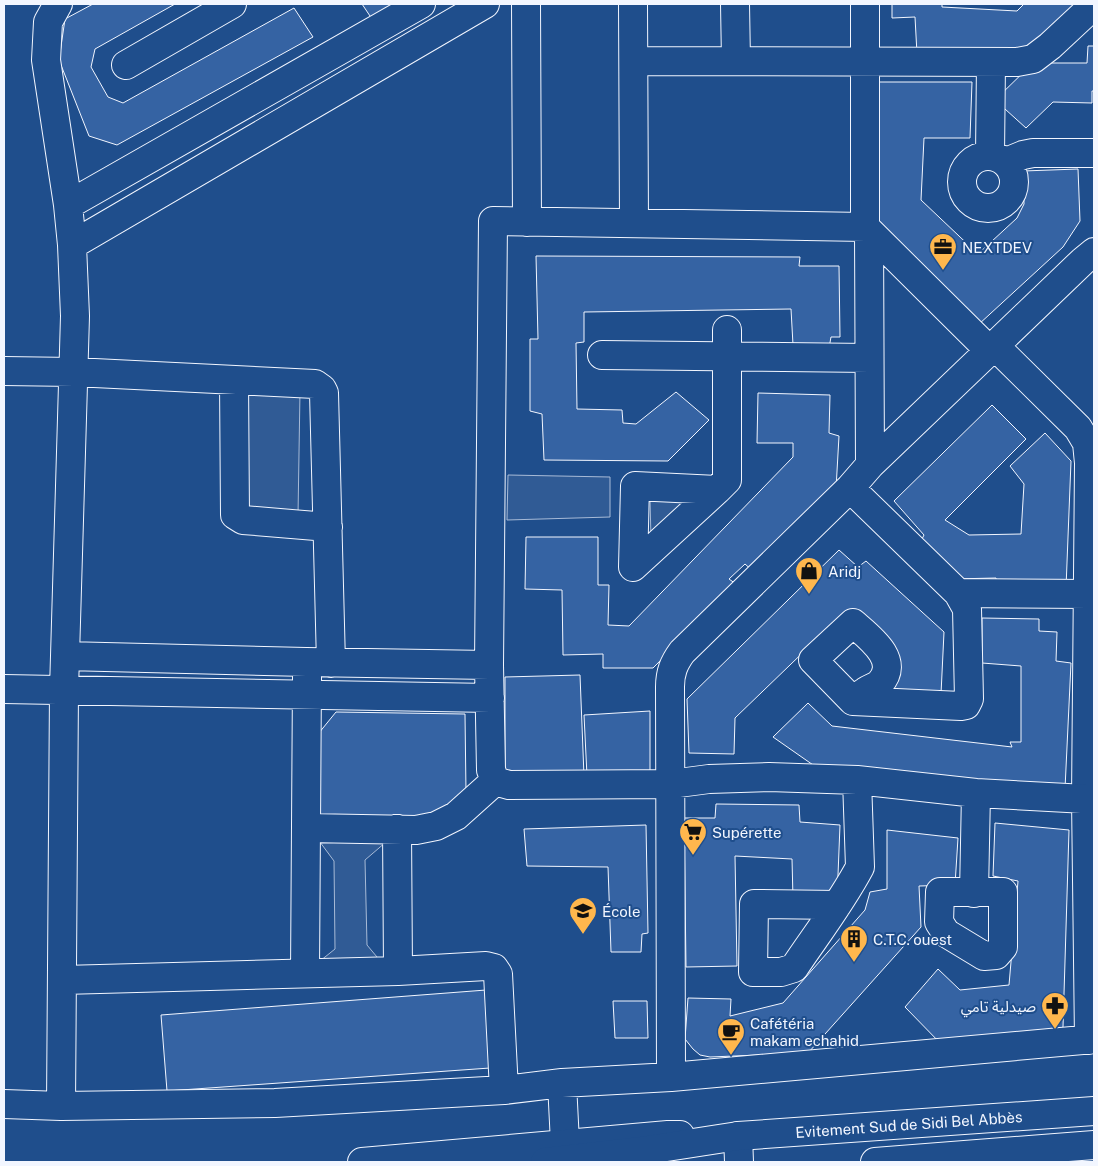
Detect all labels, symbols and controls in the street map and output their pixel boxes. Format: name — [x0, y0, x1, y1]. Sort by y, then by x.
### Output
office icon: NEXTDEV — [928, 232, 958, 271]
place label: NEXTDEV — [962, 239, 1032, 256]
shop icon: Aridj — [794, 556, 824, 595]
place label: Aridj — [828, 563, 861, 580]
supermarket icon: Supérette — [678, 817, 708, 856]
place label: Supérette — [712, 824, 781, 841]
school or university icon: École — [568, 896, 598, 935]
place label: École — [602, 903, 640, 920]
building icon: C.T.C. ouest — [839, 924, 869, 963]
place label: C.T.C. ouest — [873, 931, 952, 948]
pharmacy icon: صيدلية تامي — [1040, 991, 1070, 1030]
place label: صيدلية تامي — [961, 998, 1036, 1018]
place label: Cafétéria makam echahid — [750, 1015, 859, 1049]
cafe icon: Cafétéria makam echahid — [716, 1017, 746, 1056]
street label: Evitement Sud de Sidi Bel Abbès — [795, 1108, 1023, 1140]

